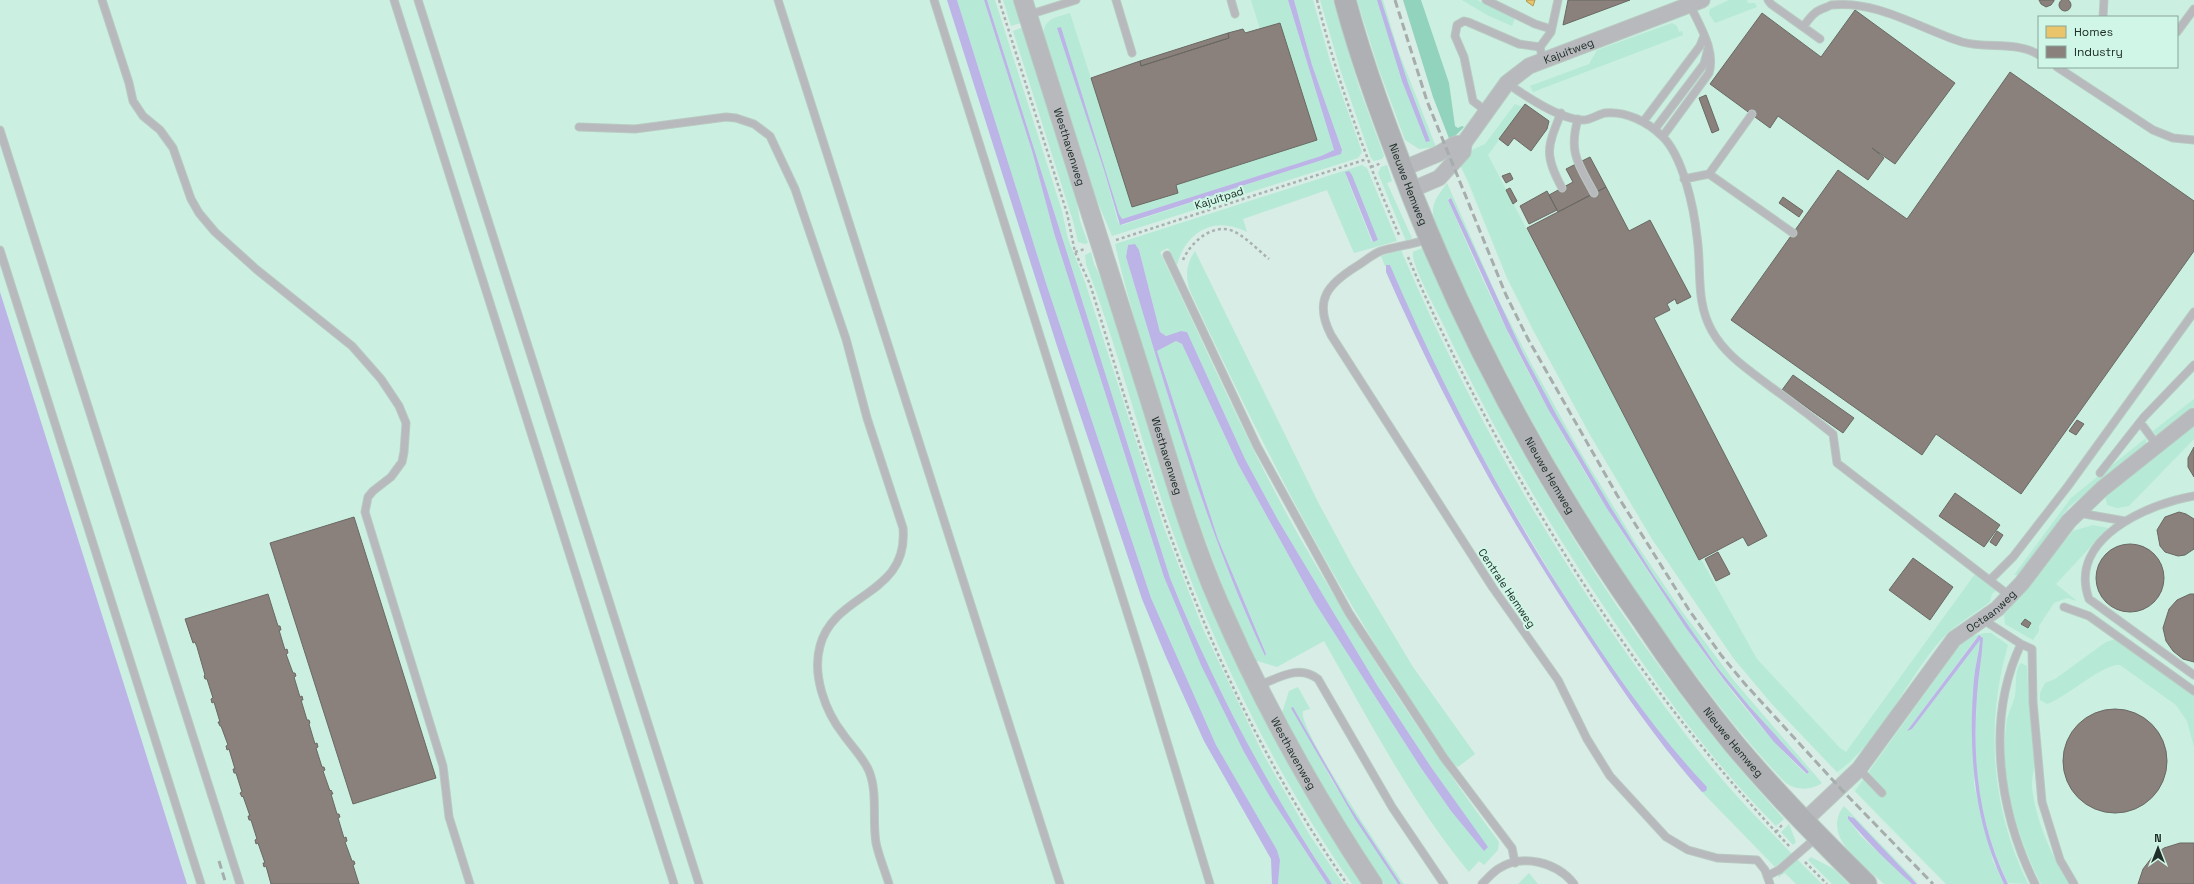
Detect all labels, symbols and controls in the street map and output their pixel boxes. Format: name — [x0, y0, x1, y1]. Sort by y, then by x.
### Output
legend — [2038, 16, 2178, 68]
text: Homes — [2074, 24, 2113, 40]
street label: Kajuitweg — [1542, 35, 1596, 67]
text: Industry — [2074, 44, 2123, 60]
street label: Westhavenweg — [1051, 106, 1088, 187]
street label: Nieuwe Hemweg — [1386, 141, 1431, 227]
street label: Kajuitpad — [1193, 184, 1245, 212]
street label: Westhavenweg — [1148, 415, 1186, 496]
street label: Nieuwe Hemweg — [1522, 434, 1578, 516]
street label: Centrale Hemweg — [1475, 546, 1539, 630]
street label: Octaanweg — [1963, 587, 2019, 636]
street label: Nieuwe Hemweg — [1700, 704, 1766, 780]
street label: Westhavenweg — [1268, 715, 1319, 792]
north arrow — [2138, 828, 2178, 868]
text: N — [2154, 831, 2162, 845]

